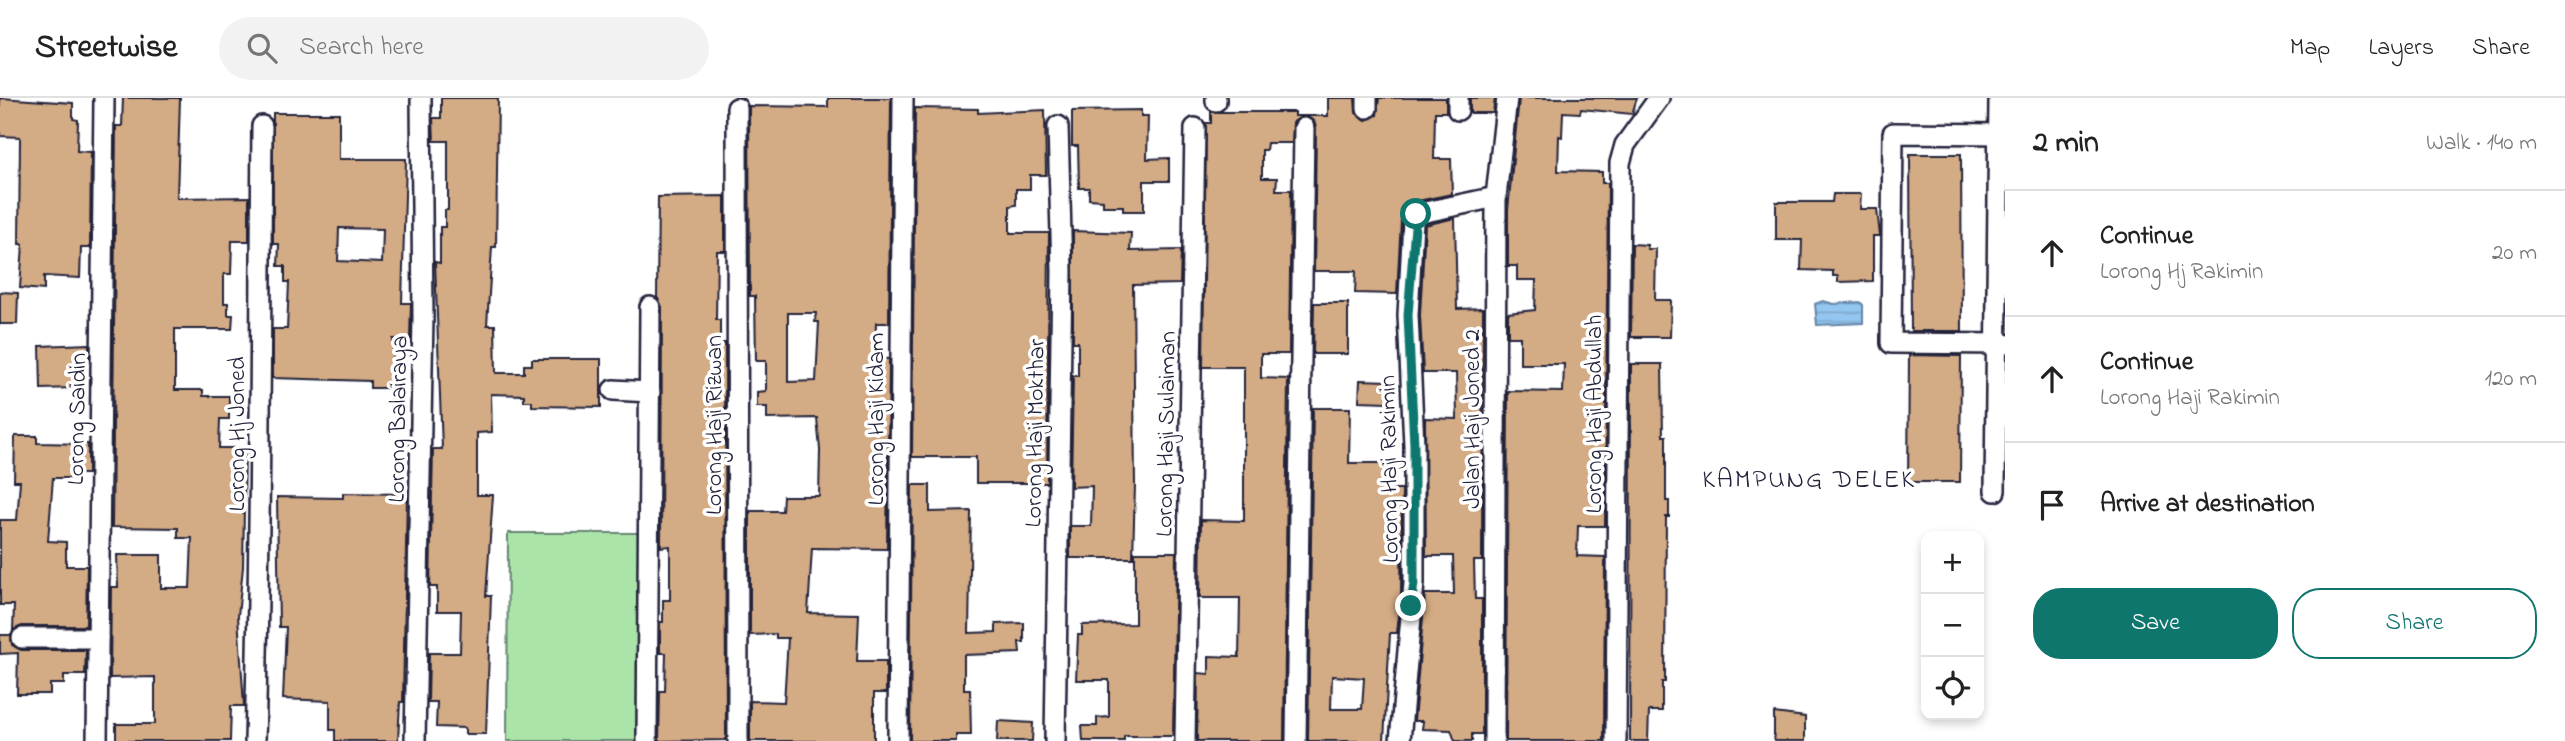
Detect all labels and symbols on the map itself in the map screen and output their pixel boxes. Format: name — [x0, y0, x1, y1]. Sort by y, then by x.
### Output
route start — [1400, 198, 1431, 229]
street label: Lorong Haji Abdullah — [1578, 315, 1613, 513]
street label: Jalan Haji Joned 2 — [1456, 329, 1491, 509]
street label: Lorong Haji Sulaiman — [1148, 331, 1187, 537]
street label: Lorong Haji Kidam — [860, 333, 895, 505]
street label: Lorong Balairaya — [381, 335, 419, 503]
street label: Lorong Haji Rizwan — [698, 335, 733, 515]
street label: Lorong Haji Mokthar — [1017, 338, 1056, 528]
street label: Lorong Saidin — [60, 353, 97, 485]
street label: Lorong Hj Joned — [221, 356, 256, 511]
street label: Lorong Haji Rakimin — [1371, 375, 1410, 563]
district label: KAMPUNG DELEK — [1702, 462, 1916, 500]
route end — [1395, 590, 1426, 621]

